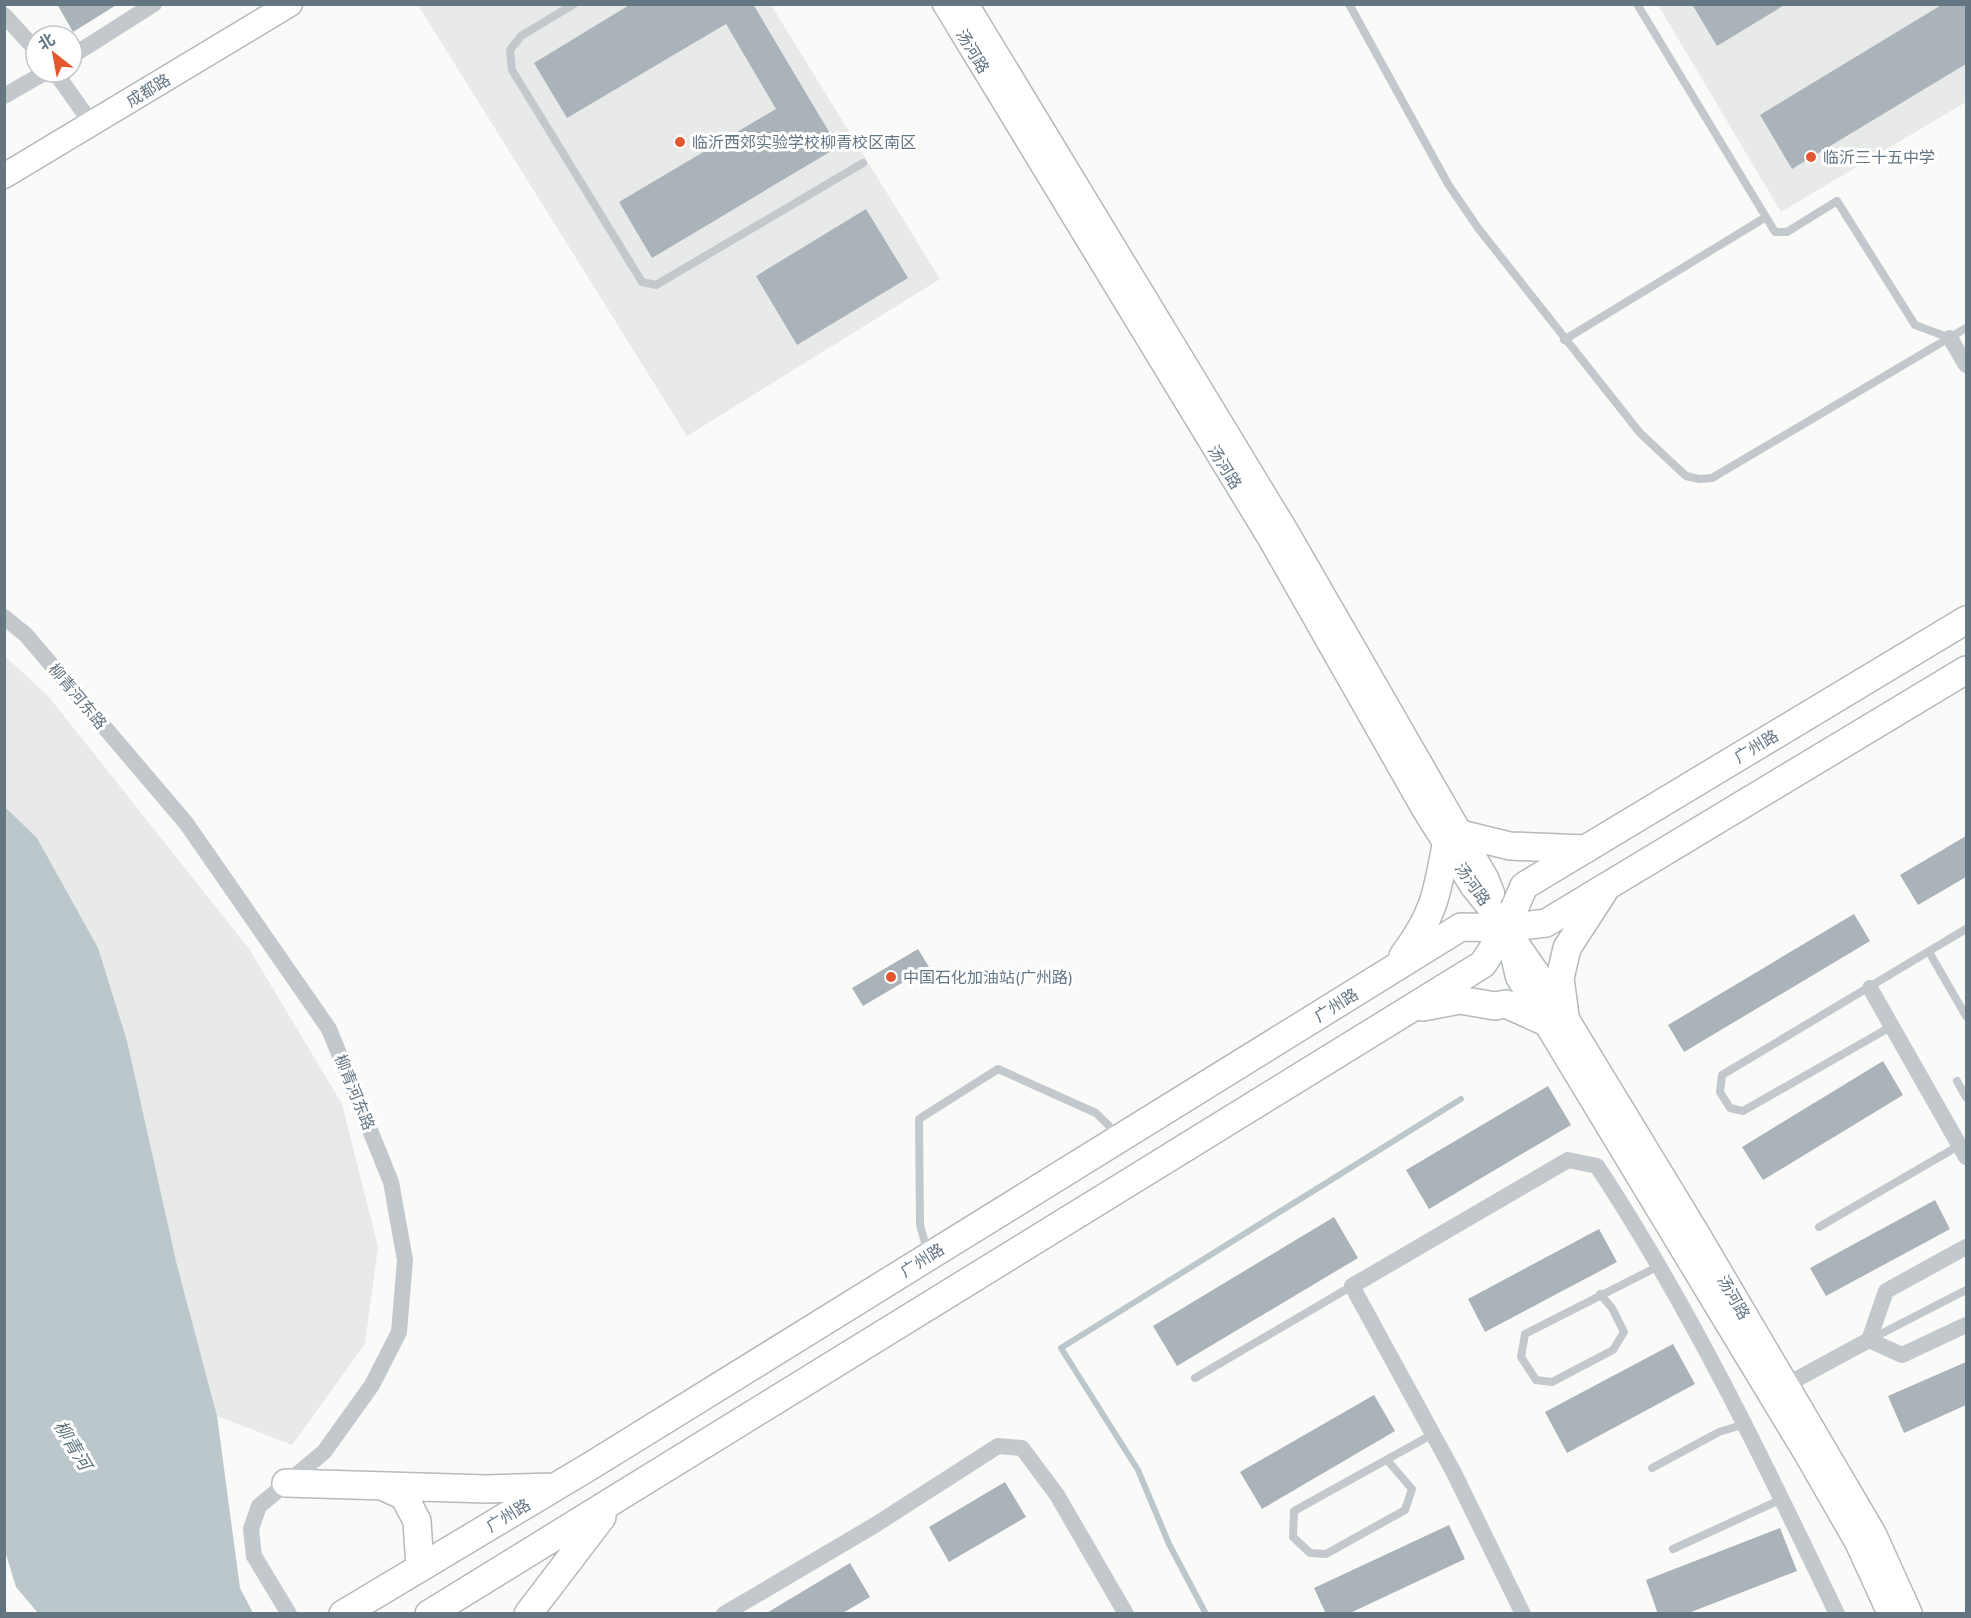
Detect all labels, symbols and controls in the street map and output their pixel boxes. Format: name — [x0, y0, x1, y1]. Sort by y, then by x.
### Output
north arrow — [24, 24, 84, 84]
street label: 汤河路 — [952, 25, 994, 77]
text: 北 — [34, 28, 58, 54]
street label: 成都路 — [122, 69, 174, 111]
place label: 临沂西郊实验学校柳青校区南区 — [692, 132, 916, 152]
marker: 临沂西郊实验学校柳青校区南区 — [673, 135, 687, 149]
place label: 临沂三十五中学 — [1823, 147, 1935, 167]
marker: 临沂三十五中学 — [1804, 150, 1818, 164]
street label: 汤河路 — [1204, 441, 1246, 493]
street label: 柳青河东路 — [45, 659, 111, 733]
street label: 广州路 — [1730, 725, 1782, 767]
street label: 汤河路 — [1451, 859, 1495, 909]
place label: 中国石化加油站(广州路) — [903, 967, 1073, 987]
marker: 中国石化加油站(广州路) — [884, 970, 898, 984]
street label: 广州路 — [1310, 984, 1362, 1026]
street label: 柳青河东路 — [331, 1051, 379, 1133]
street label: 广州路 — [896, 1239, 948, 1281]
street label: 汤河路 — [1713, 1271, 1755, 1323]
water label: 柳青河 — [49, 1416, 98, 1477]
street label: 广州路 — [482, 1494, 534, 1536]

